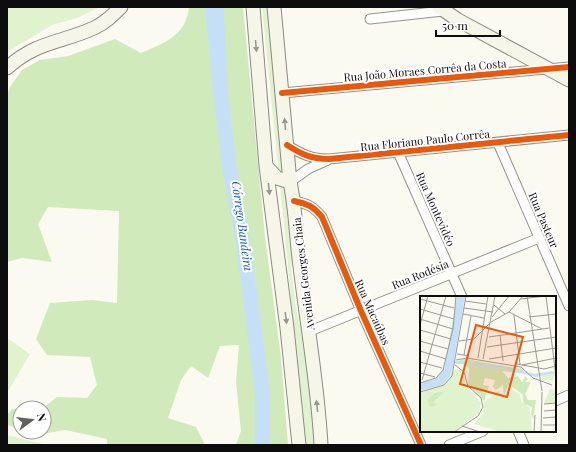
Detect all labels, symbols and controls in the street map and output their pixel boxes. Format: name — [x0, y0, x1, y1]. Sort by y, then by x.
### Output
scale bar — [436, 12, 500, 38]
text: 50 m — [442, 17, 468, 33]
one-way arrow — [253, 40, 260, 52]
street label: Rua João Moraes Corrêa da Costa — [343, 55, 508, 85]
one-way arrow — [281, 118, 288, 130]
street label: Rua Floriano Paulo Corrêa — [360, 126, 491, 154]
street label: Rua Montevidéo — [413, 170, 459, 248]
water label: Córrego Bandeira — [229, 180, 257, 272]
one-way arrow — [265, 183, 272, 195]
street label: Rua Pasteur — [526, 190, 562, 250]
street label: Avenida Georges Chaia — [289, 216, 317, 332]
street label: Rua Rodésia — [389, 256, 451, 292]
street label: Rua Macaúbas — [352, 277, 394, 347]
inset map — [420, 296, 556, 432]
one-way arrow — [283, 312, 289, 324]
north arrow — [12, 400, 52, 440]
one-way arrow — [314, 400, 321, 412]
text: N — [34, 412, 50, 423]

